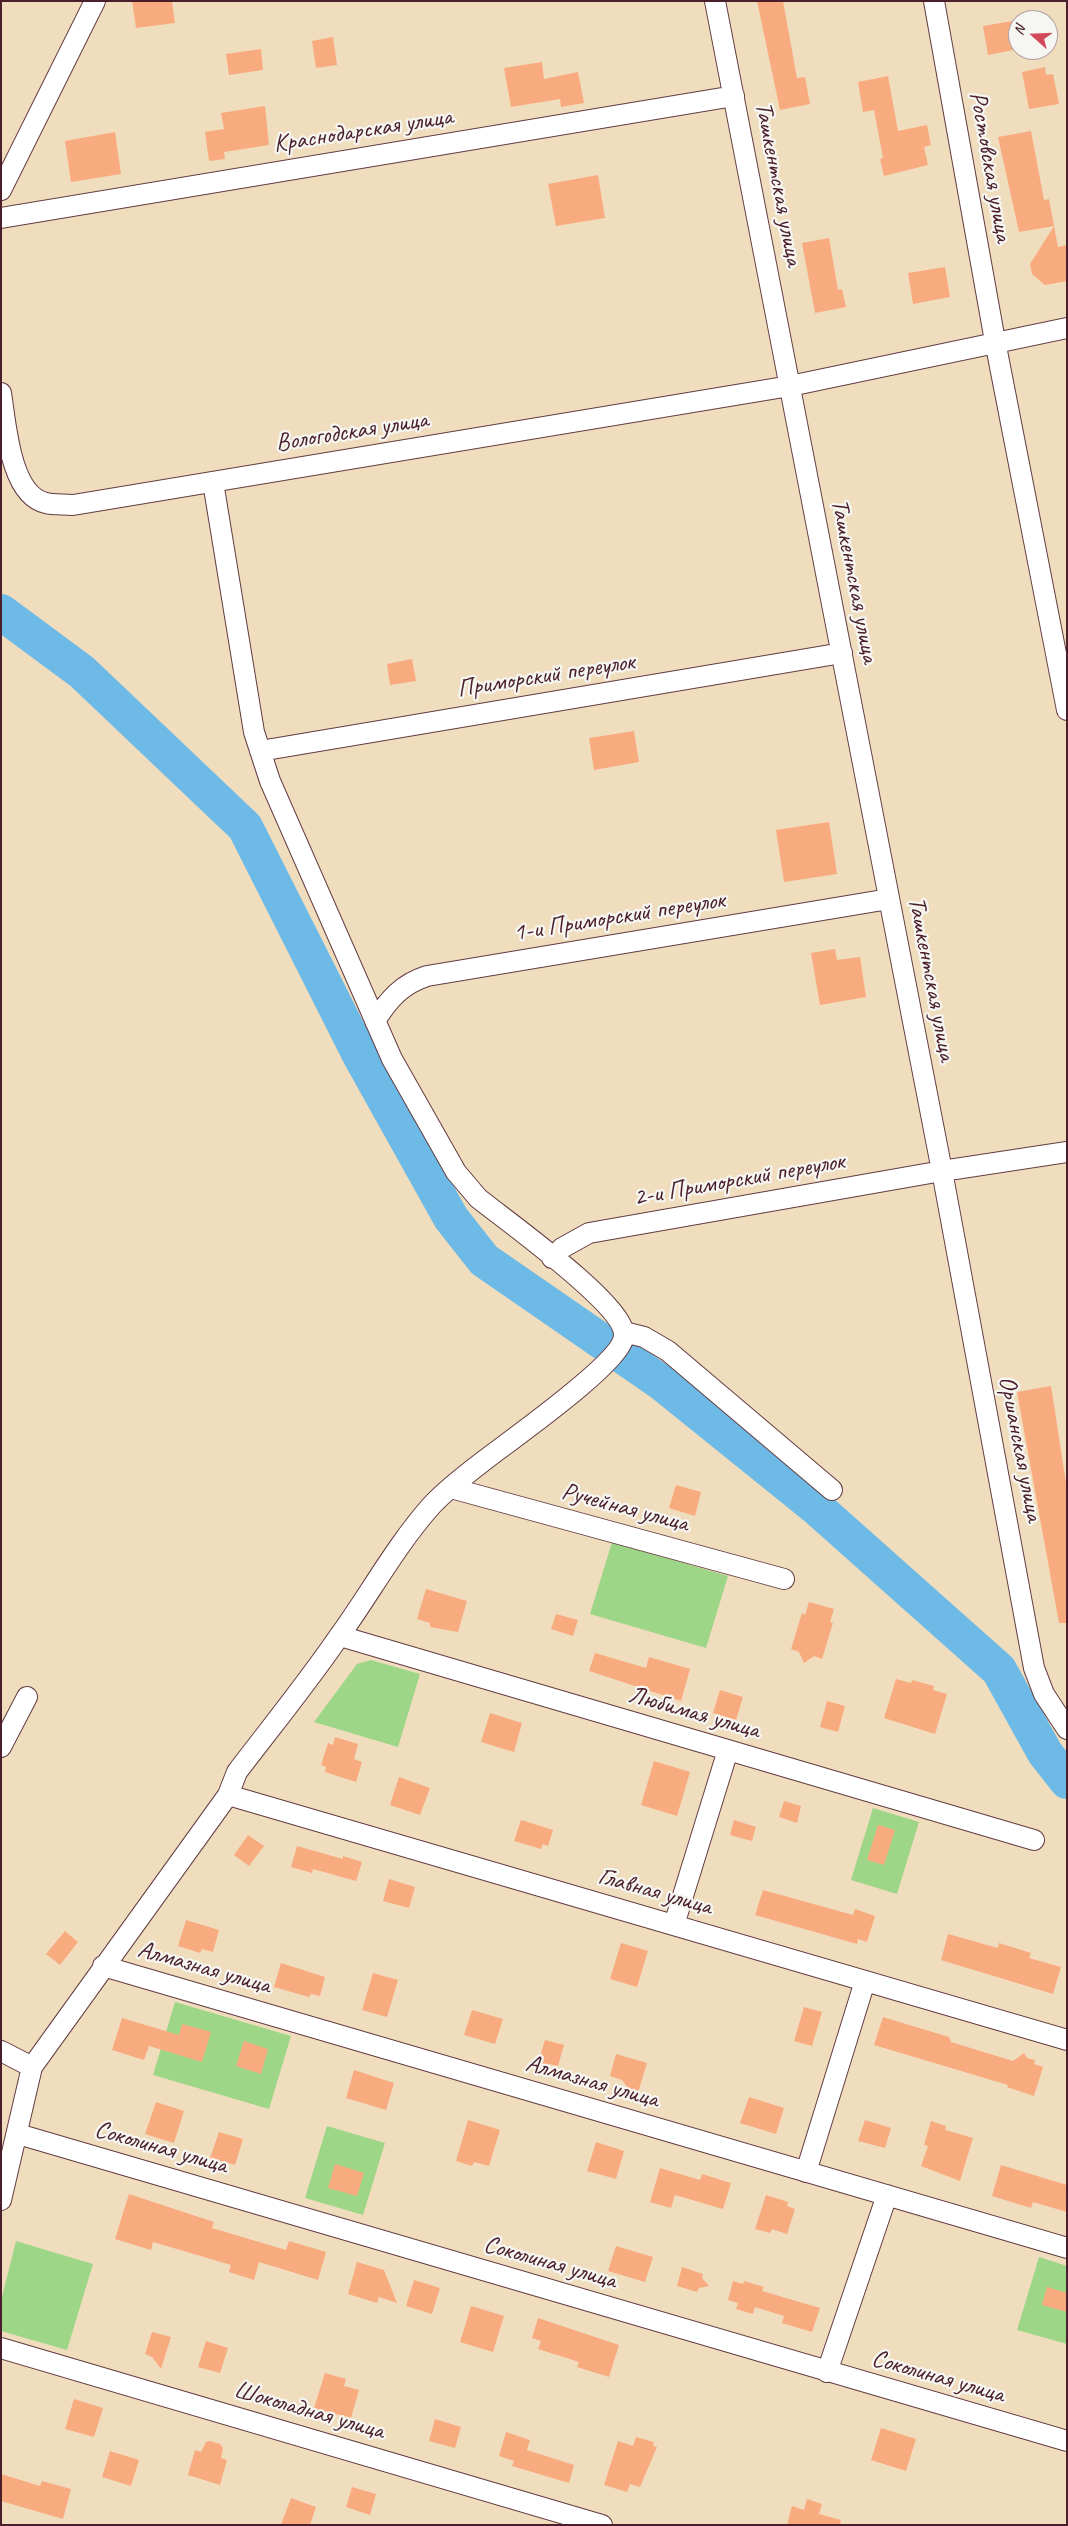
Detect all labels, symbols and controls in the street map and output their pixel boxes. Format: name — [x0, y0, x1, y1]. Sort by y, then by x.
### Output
north arrow — [1008, 10, 1058, 60]
text: N — [1010, 23, 1029, 37]
street label: Ростовская улица — [962, 90, 1018, 244]
street label: Ташкентская улица — [747, 99, 809, 269]
street label: Краснодарская улица — [271, 102, 455, 160]
street label: Вологодская улица — [274, 405, 430, 459]
street label: Ташкентская улица — [823, 496, 885, 666]
street label: Приморский переулок — [455, 647, 637, 705]
street label: 1-и Приморский переулок — [511, 885, 727, 949]
street label: Ташкентская улица — [900, 894, 962, 1064]
street label: 2-и Приморский переулок — [631, 1147, 847, 1213]
street label: Оршанская улица — [991, 1374, 1049, 1524]
street label: Ручейная улица — [558, 1477, 692, 1539]
street label: Любимая улица — [625, 1680, 763, 1746]
street label: Главная улица — [595, 1861, 715, 1923]
street label: Алмазная улица — [134, 1935, 274, 2001]
street label: Алмазная улица — [522, 2049, 662, 2115]
street label: Соколиная улица — [91, 2115, 231, 2181]
street label: Соколиная улица — [480, 2230, 620, 2296]
street label: Соколиная улица — [868, 2344, 1008, 2410]
street label: Шоколадная улица — [230, 2375, 388, 2447]

